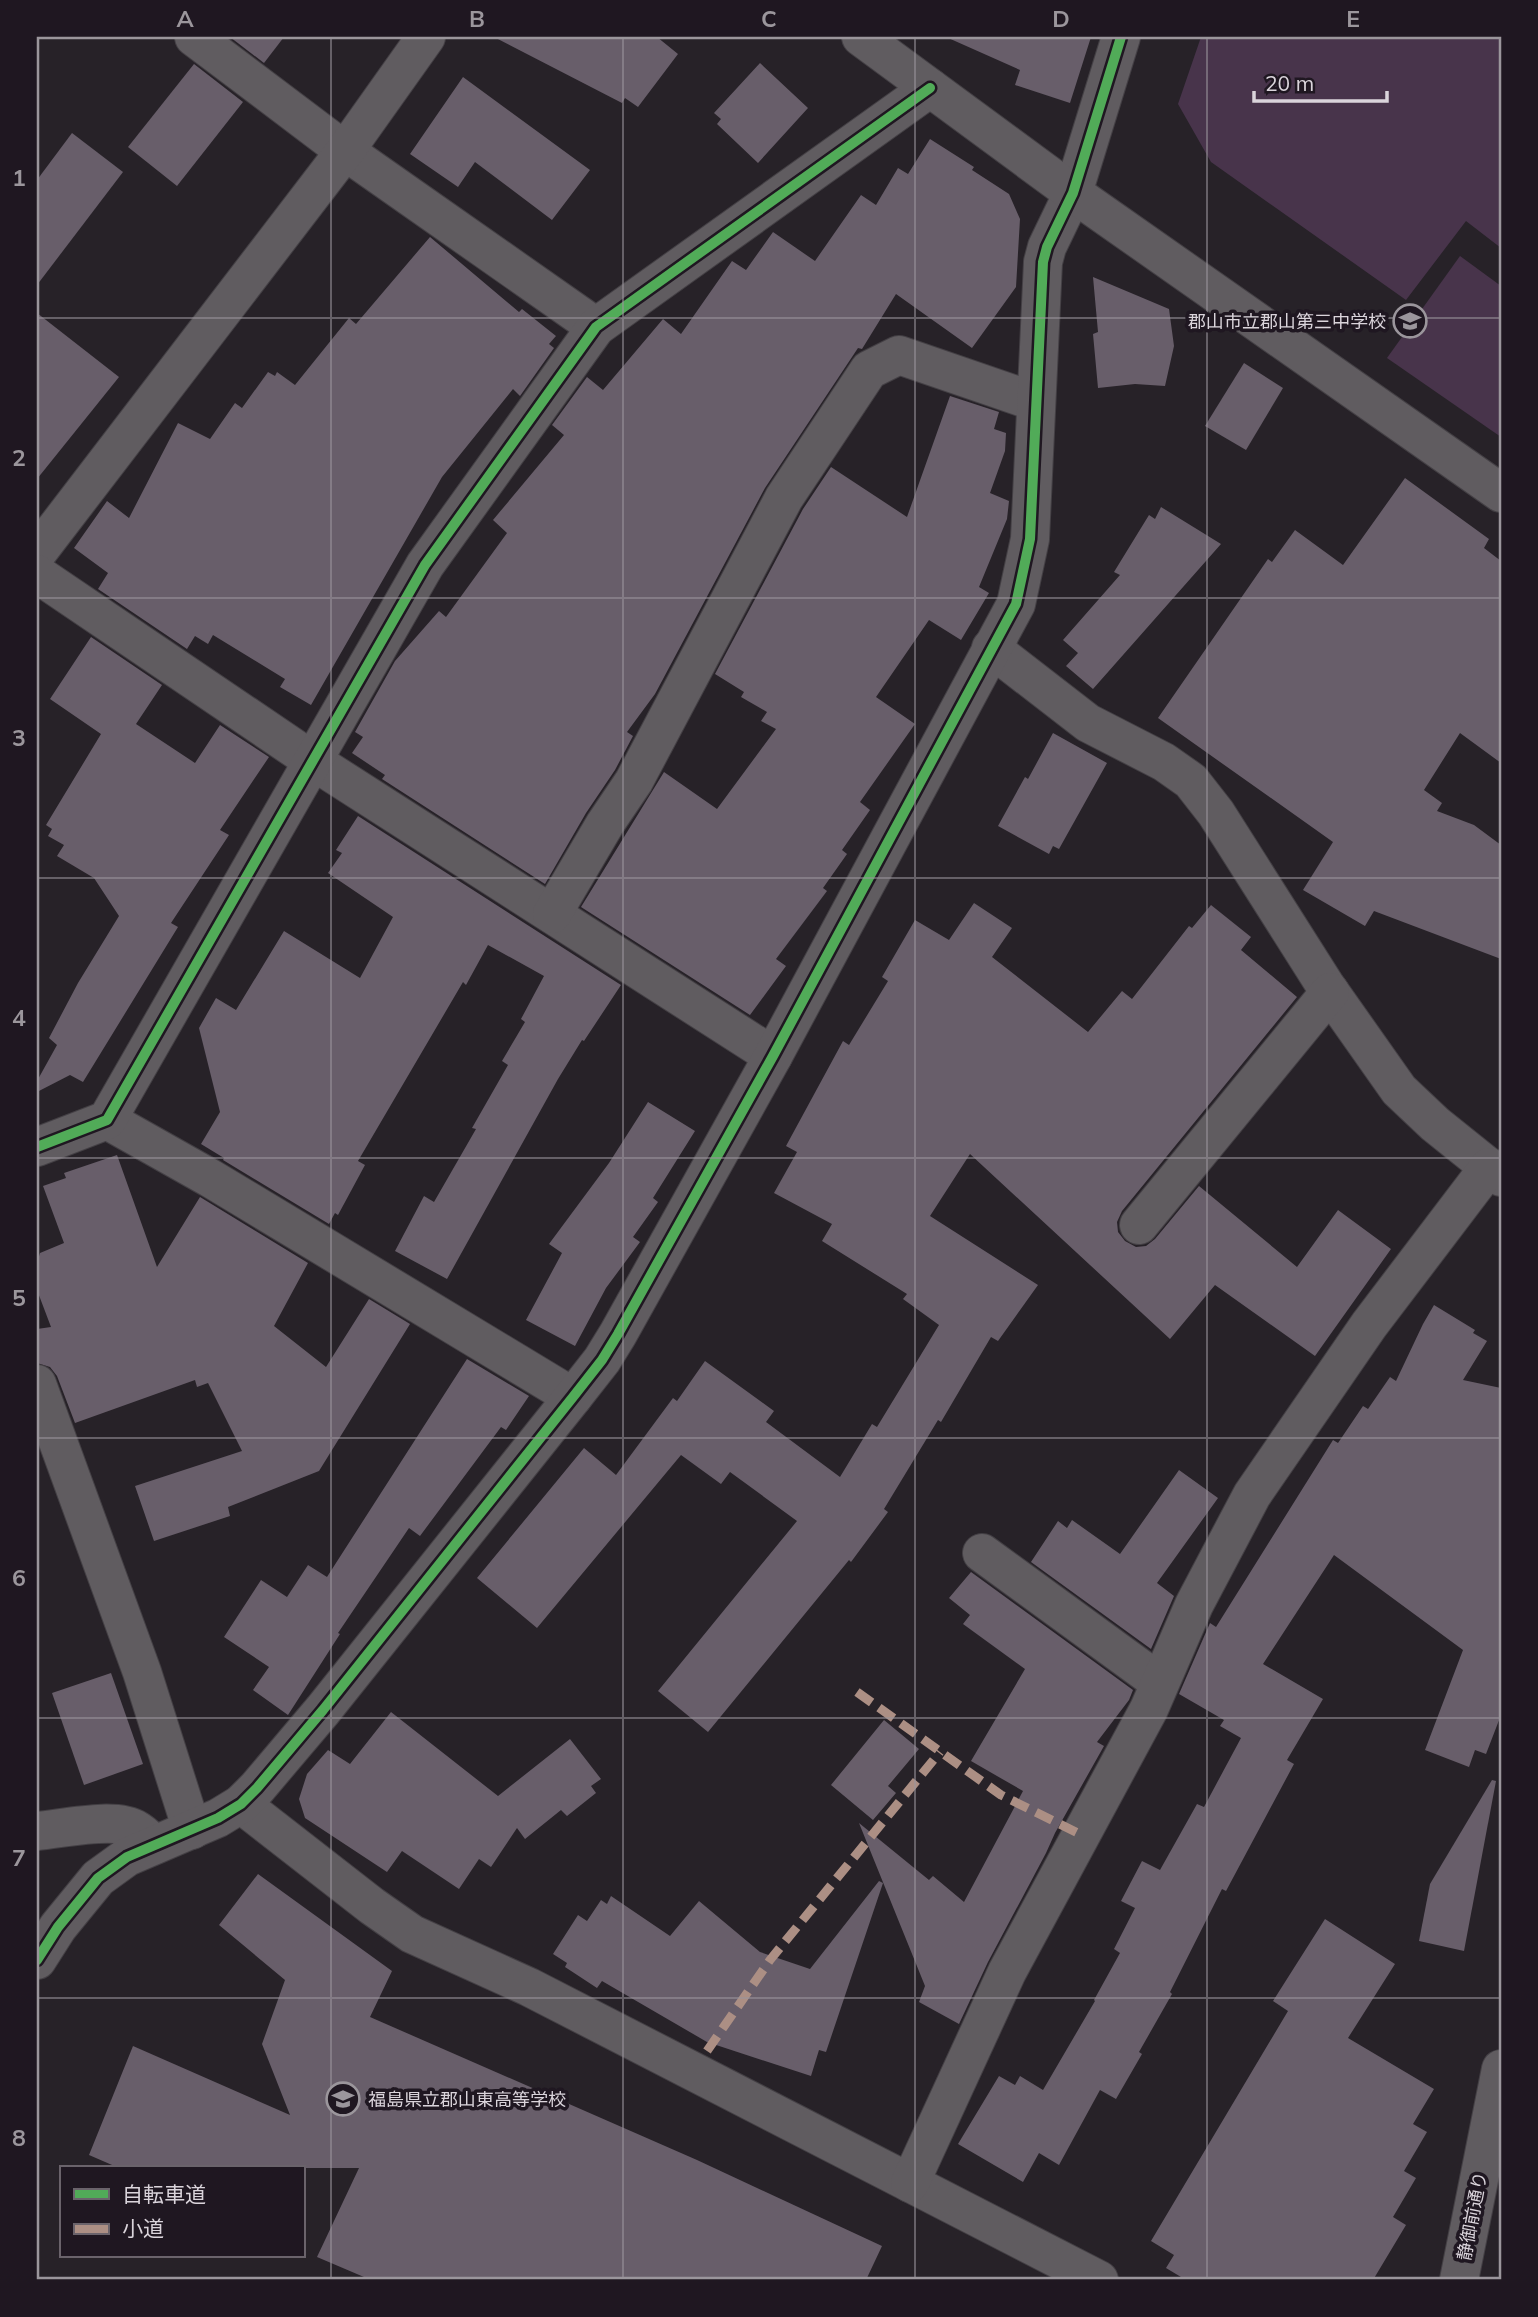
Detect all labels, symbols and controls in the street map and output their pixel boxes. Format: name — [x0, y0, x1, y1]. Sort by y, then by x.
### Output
text: A — [176, 4, 194, 33]
text: B — [469, 4, 485, 33]
text: C — [761, 4, 777, 33]
text: D — [1052, 4, 1070, 33]
text: E — [1346, 4, 1360, 33]
scale bar — [1254, 60, 1388, 104]
text: 20 m — [1265, 70, 1314, 96]
text: 1 — [12, 163, 26, 192]
school or university icon: 郡山市立郡山第三中学校 — [1391, 302, 1429, 340]
place label: 郡山市立郡山第三中学校 — [1188, 310, 1386, 333]
text: 2 — [12, 443, 26, 472]
text: 3 — [12, 723, 26, 752]
text: 4 — [12, 1003, 26, 1032]
text: 5 — [12, 1283, 26, 1312]
text: 6 — [12, 1563, 26, 1592]
text: 7 — [12, 1843, 26, 1872]
school or university icon: 福島県立郡山東高等学校 — [324, 2080, 362, 2118]
place label: 福島県立郡山東高等学校 — [368, 2088, 566, 2111]
text: 8 — [12, 2123, 26, 2152]
legend — [60, 2166, 304, 2258]
street label: 静御前通り — [1452, 2170, 1492, 2262]
text: 自転車道 — [122, 2181, 206, 2207]
text: 小道 — [122, 2215, 164, 2241]

